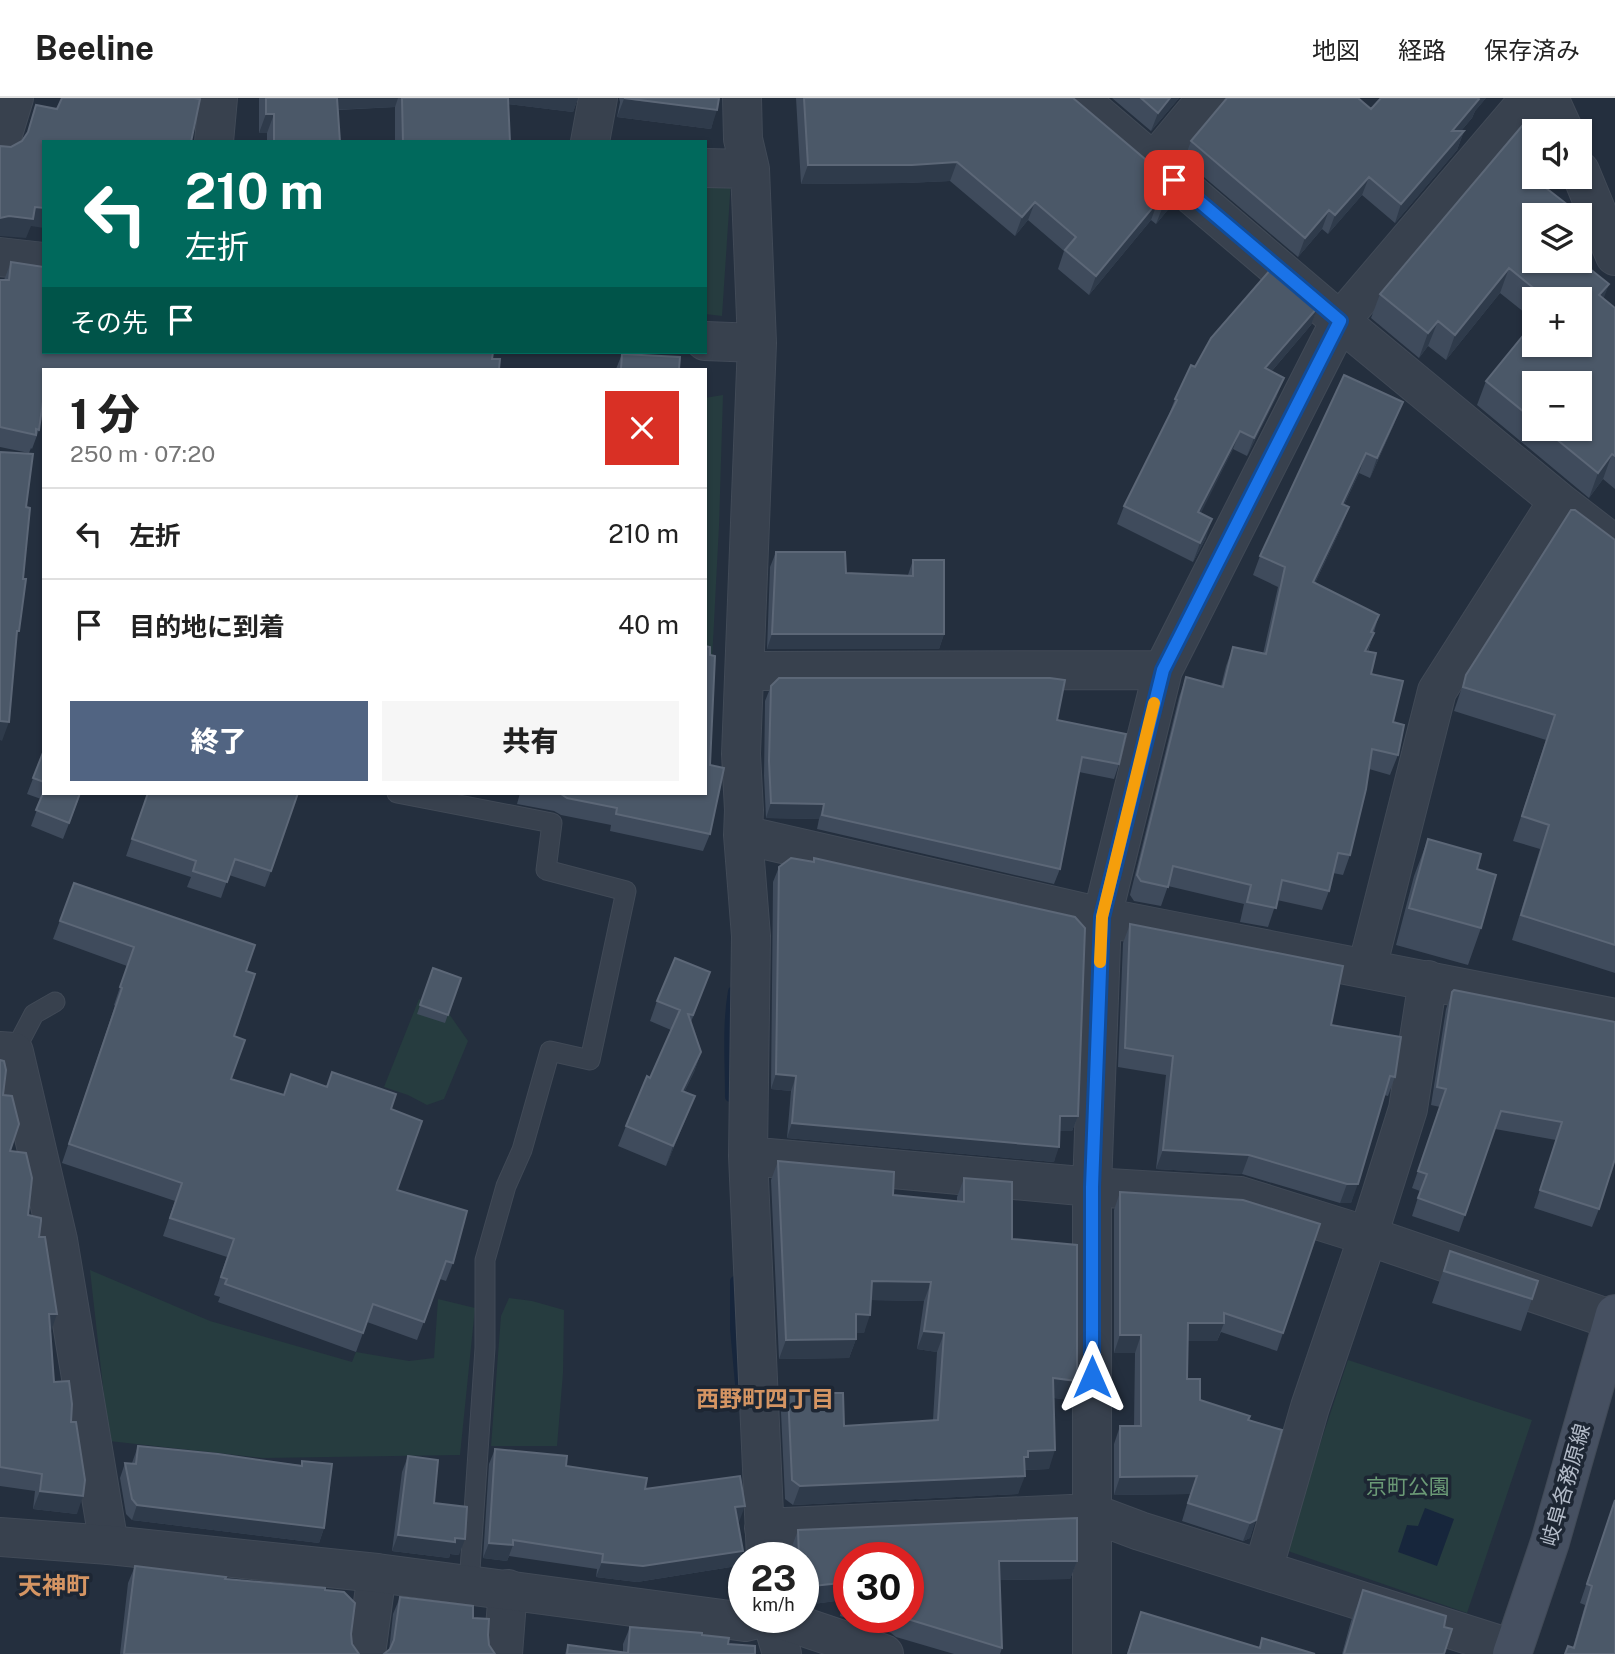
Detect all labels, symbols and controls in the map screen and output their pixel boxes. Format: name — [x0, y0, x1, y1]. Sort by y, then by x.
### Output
text: Beeline — [35, 29, 154, 67]
text: 地図 — [1312, 36, 1360, 64]
text: 経路 — [1398, 36, 1446, 64]
text: 保存済み — [1484, 36, 1580, 64]
map controls — [1522, 119, 1592, 441]
button: sound — [1522, 119, 1592, 189]
pin — [1144, 150, 1204, 210]
icon: arrive — [1155, 161, 1193, 199]
text: 210 m — [185, 162, 324, 220]
icon: left — [70, 168, 161, 259]
button: layers — [1522, 203, 1592, 273]
text: 左折 — [185, 228, 249, 265]
button: + — [1522, 287, 1592, 357]
icon: arrive — [162, 301, 200, 339]
text: その先 — [70, 307, 148, 338]
button: − — [1522, 371, 1592, 441]
text: 1 分 — [70, 389, 140, 438]
button: close — [605, 391, 679, 465]
text: 250 m · 07:20 — [70, 440, 215, 467]
icon: left — [70, 515, 108, 553]
text: 210 m — [608, 518, 679, 549]
text: 左折 — [129, 520, 181, 551]
icon: arrive — [70, 606, 108, 644]
text: 40 m — [618, 609, 679, 640]
text: 目的地に到着 — [129, 611, 285, 642]
button: 終了 — [70, 701, 368, 781]
button: 共有 — [382, 701, 679, 781]
position arrow — [1055, 1340, 1129, 1414]
district label: 西野町四丁目 — [696, 1385, 834, 1412]
street label: 岐阜各務原線 — [1536, 1421, 1595, 1549]
park label: 京町公園 — [1366, 1474, 1450, 1499]
speed limit sign: 30 — [833, 1542, 924, 1633]
text: 23 — [751, 1558, 796, 1599]
district label: 天神町 — [18, 1571, 90, 1599]
text: km/h — [752, 1594, 795, 1615]

